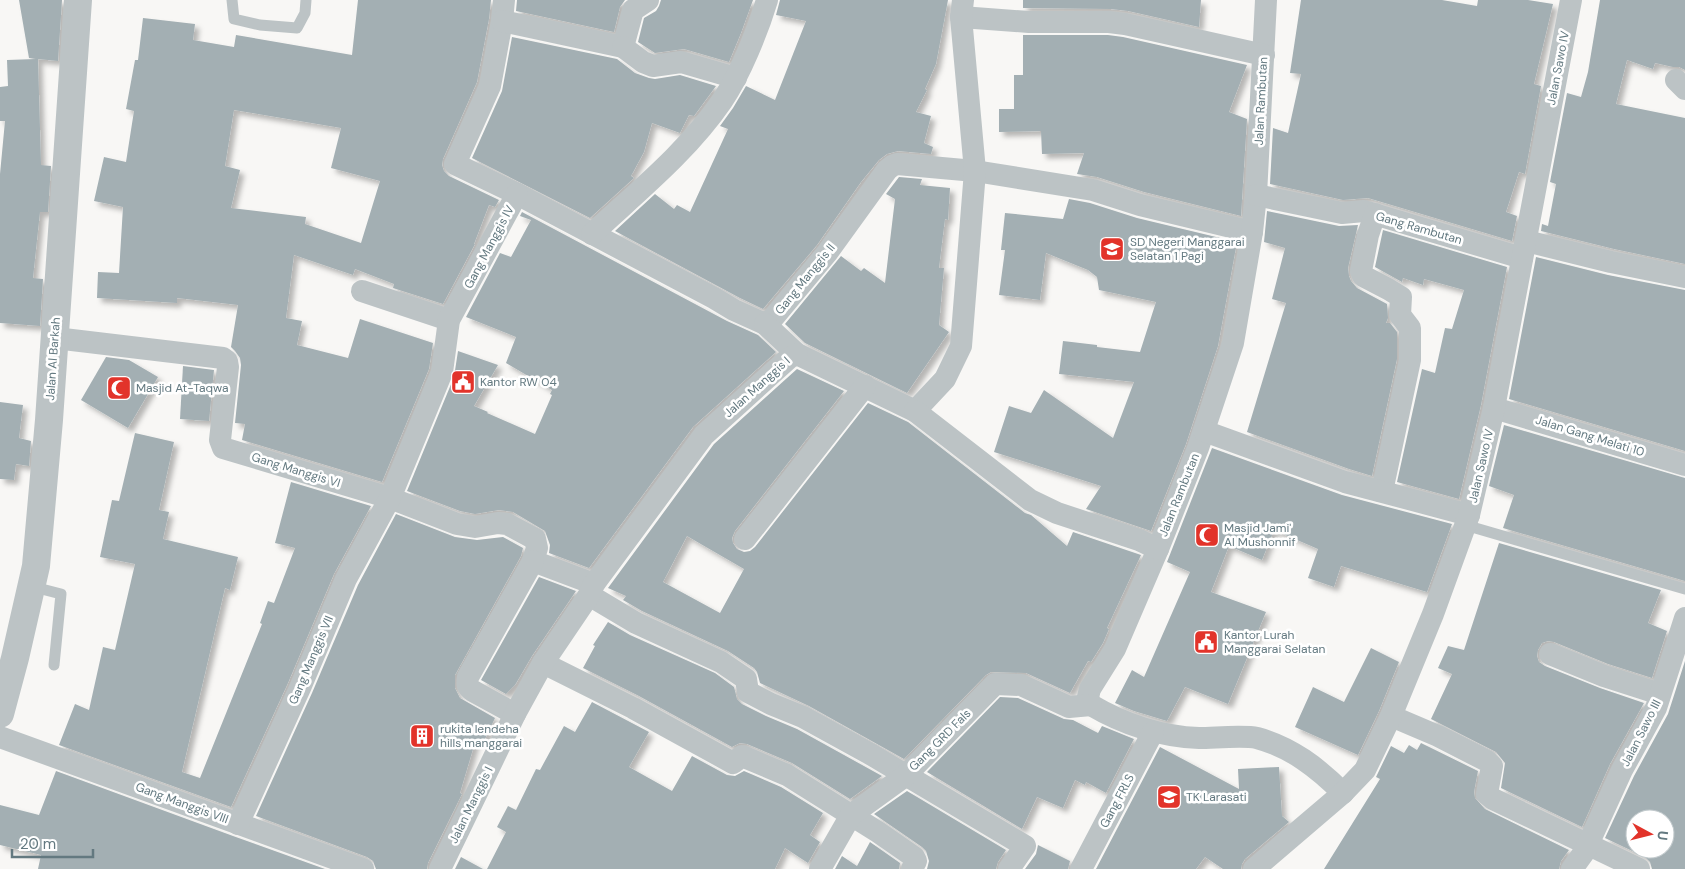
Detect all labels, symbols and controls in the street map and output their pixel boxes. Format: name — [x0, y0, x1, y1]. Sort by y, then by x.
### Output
street label: Jalan Sawo IV — [1543, 30, 1573, 106]
street label: Jalan Rambutan — [1251, 56, 1271, 146]
street label: Gang Manggis IV — [460, 203, 518, 291]
street label: Gang Rambutan — [1374, 208, 1464, 248]
place label: SD Negeri Manggarai Selatan 1 Pagi — [1130, 234, 1245, 264]
school or university icon: SD Negeri Manggarai Selatan 1 Pagi — [1099, 236, 1125, 262]
street label: Gang Manggis II — [771, 240, 839, 318]
street label: Jalan Al Barkah — [42, 317, 64, 401]
street label: Jalan Manggis I — [721, 353, 793, 421]
public building icon: Kantor RW 04 — [450, 369, 476, 395]
place label: Kantor RW 04 — [480, 374, 557, 390]
mosque icon: Masjid At-Taqwa — [106, 375, 132, 401]
place label: Masjid At-Taqwa — [136, 380, 229, 396]
street label: Jalan Gang Melati 10 — [1534, 412, 1646, 460]
street label: Jalan Sawo IV — [1465, 428, 1497, 504]
street label: Gang Manggis VI — [250, 449, 342, 491]
street label: Jalan Rambutan — [1155, 451, 1203, 539]
place label: Masjid Jami' Al Mushonnif — [1224, 520, 1296, 550]
mosque icon: Masjid Jami' Al Mushonnif — [1194, 522, 1220, 548]
street label: Gang Manggis VII — [285, 613, 337, 707]
place label: Kantor Lurah Manggarai Selatan — [1224, 627, 1326, 657]
public building icon: Kantor Lurah Manggarai Selatan — [1193, 629, 1219, 655]
street label: Jalan Sawo III — [1617, 697, 1665, 769]
street label: Gang GRD Fals — [906, 706, 974, 774]
place label: rukita lendeha hills manggarai — [440, 721, 522, 751]
building icon: rukita lendeha hills manggarai — [409, 723, 435, 749]
street label: Jalan Manggis I — [445, 764, 497, 846]
street label: Gang FRLS — [1096, 771, 1138, 831]
street label: Gang Manggis VIII — [133, 779, 231, 827]
school or university icon: TK Larasati — [1156, 784, 1182, 810]
place label: TK Larasati — [1186, 789, 1247, 805]
north arrow — [1625, 809, 1675, 859]
scale bar — [12, 826, 94, 858]
text: U — [1653, 830, 1672, 841]
text: 20 m — [20, 834, 56, 854]

